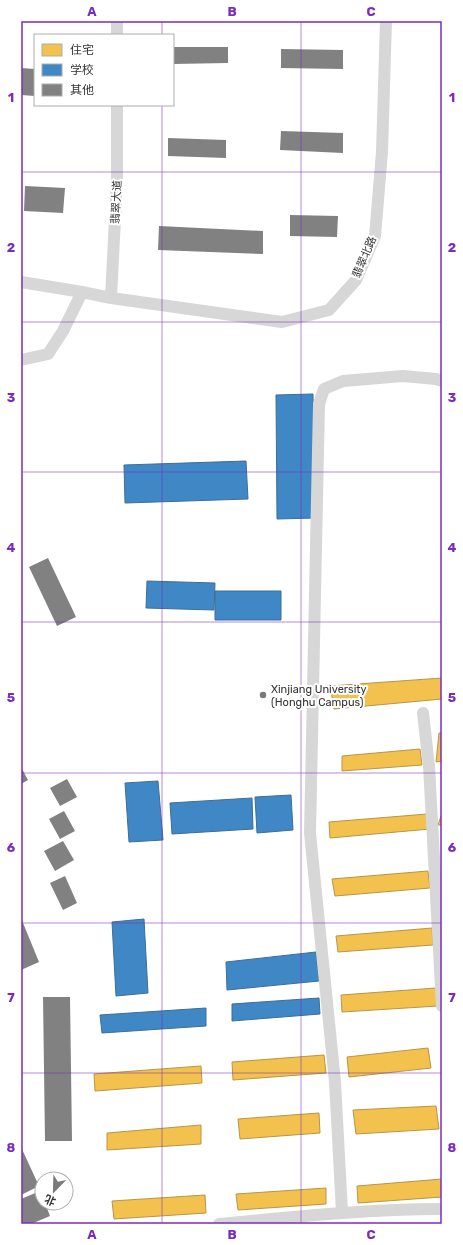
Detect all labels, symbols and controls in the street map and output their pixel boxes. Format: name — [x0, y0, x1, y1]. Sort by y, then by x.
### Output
text: A — [87, 4, 97, 19]
text: B — [227, 4, 237, 19]
text: C — [366, 4, 376, 19]
legend — [34, 34, 174, 106]
text: 住宅 — [70, 43, 94, 57]
text: 学校 — [70, 63, 94, 77]
text: 其他 — [70, 83, 94, 97]
text: 1 — [8, 90, 14, 105]
text: 1 — [449, 90, 455, 105]
street label: 翡翠大道 — [109, 180, 124, 224]
street label: 翡翠北路 — [350, 234, 379, 280]
text: 2 — [7, 240, 15, 255]
text: 2 — [448, 240, 456, 255]
text: 3 — [7, 390, 16, 405]
text: 3 — [448, 390, 457, 405]
text: 4 — [7, 540, 16, 555]
text: 4 — [448, 540, 457, 555]
place label: Xinjiang University (Honghu Campus) — [271, 683, 367, 709]
text: 5 — [7, 690, 15, 705]
marker: Xinjiang University (Honghu Campus) — [258, 690, 268, 700]
text: 5 — [448, 690, 456, 705]
text: 6 — [7, 840, 16, 855]
text: 6 — [448, 840, 457, 855]
text: 7 — [7, 990, 15, 1005]
text: 7 — [448, 990, 456, 1005]
text: 8 — [7, 1140, 16, 1155]
text: 8 — [448, 1140, 457, 1155]
north arrow — [34, 1171, 74, 1211]
text: 北 — [43, 1192, 58, 1208]
text: A — [87, 1227, 97, 1242]
text: B — [227, 1227, 237, 1242]
text: C — [366, 1227, 376, 1242]

